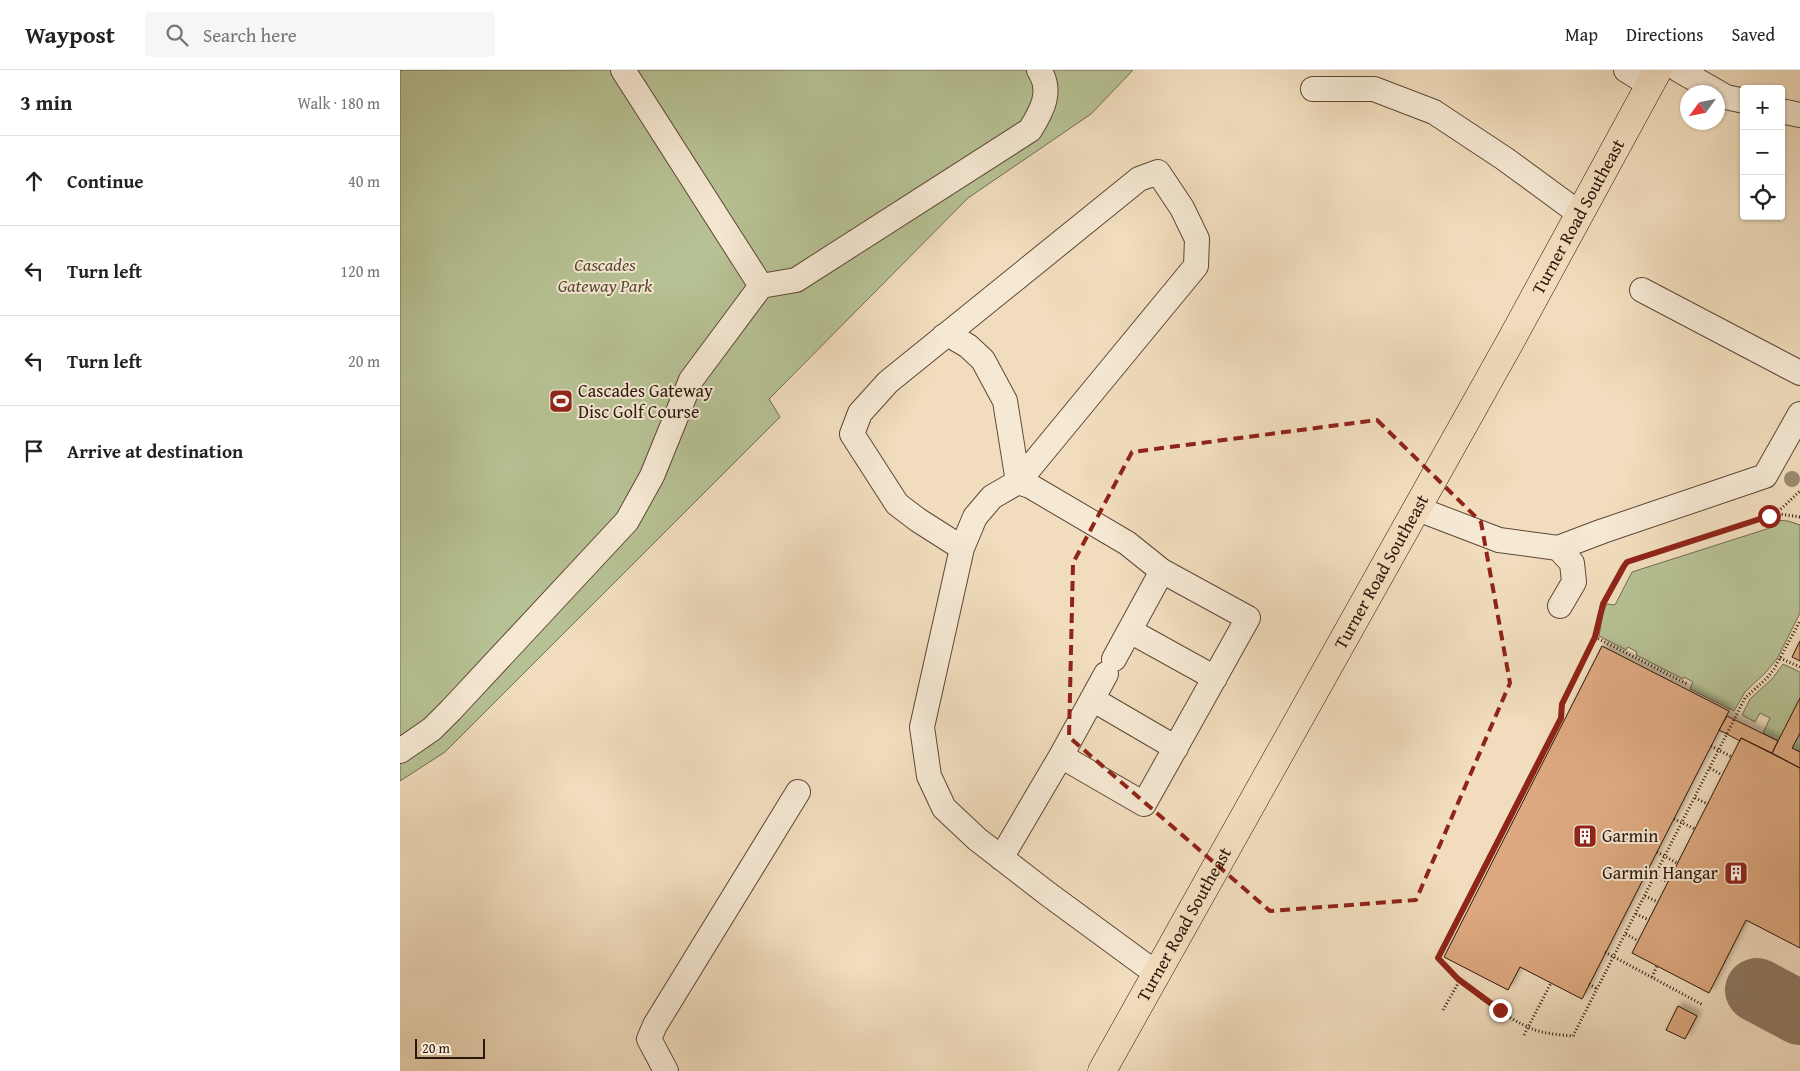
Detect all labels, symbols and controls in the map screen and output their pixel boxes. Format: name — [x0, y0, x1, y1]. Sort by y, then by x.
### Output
search box — [145, 12, 495, 57]
text: Waypost — [25, 17, 115, 52]
icon: search — [163, 21, 191, 49]
text: Search here — [203, 21, 297, 49]
text: Map — [1565, 21, 1598, 48]
text: Directions — [1626, 21, 1703, 48]
text: Saved — [1731, 21, 1775, 48]
north arrow — [1680, 85, 1725, 130]
map controls — [1740, 85, 1785, 220]
button: + — [1740, 85, 1785, 130]
text: 3 min — [20, 87, 72, 118]
text: Walk · 180 m — [297, 91, 380, 115]
button: − — [1740, 130, 1785, 175]
street label: Turner Road Southeast — [1524, 133, 1631, 299]
icon: ahead — [20, 167, 48, 195]
text: Continue — [67, 167, 144, 195]
text: 40 m — [348, 169, 380, 193]
button: locate — [1740, 175, 1785, 220]
park label: Cascades Gateway Park — [558, 251, 653, 299]
icon: left — [20, 257, 48, 285]
text: Turn left — [67, 257, 142, 285]
text: 120 m — [340, 259, 380, 283]
icon: left — [20, 347, 48, 375]
text: Turn left — [67, 347, 142, 375]
text: 20 m — [348, 349, 380, 373]
place label: Cascades Gateway Disc Golf Course — [578, 377, 713, 425]
sports icon: Cascades Gateway Disc Golf Course — [548, 388, 574, 414]
icon: arrive — [20, 437, 48, 465]
text: Arrive at destination — [67, 437, 243, 465]
street label: Turner Road Southeast — [1327, 489, 1435, 654]
route start — [1758, 505, 1781, 528]
place label: Garmin — [1602, 822, 1658, 849]
building icon: Garmin — [1572, 823, 1598, 849]
street label: Turner Road Southeast — [1129, 841, 1238, 1006]
place label: Garmin Hangar — [1602, 859, 1719, 886]
building icon: Garmin Hangar — [1723, 860, 1749, 886]
route end — [1489, 999, 1512, 1022]
scale bar — [415, 1036, 485, 1059]
text: 20 m — [422, 1038, 450, 1058]

